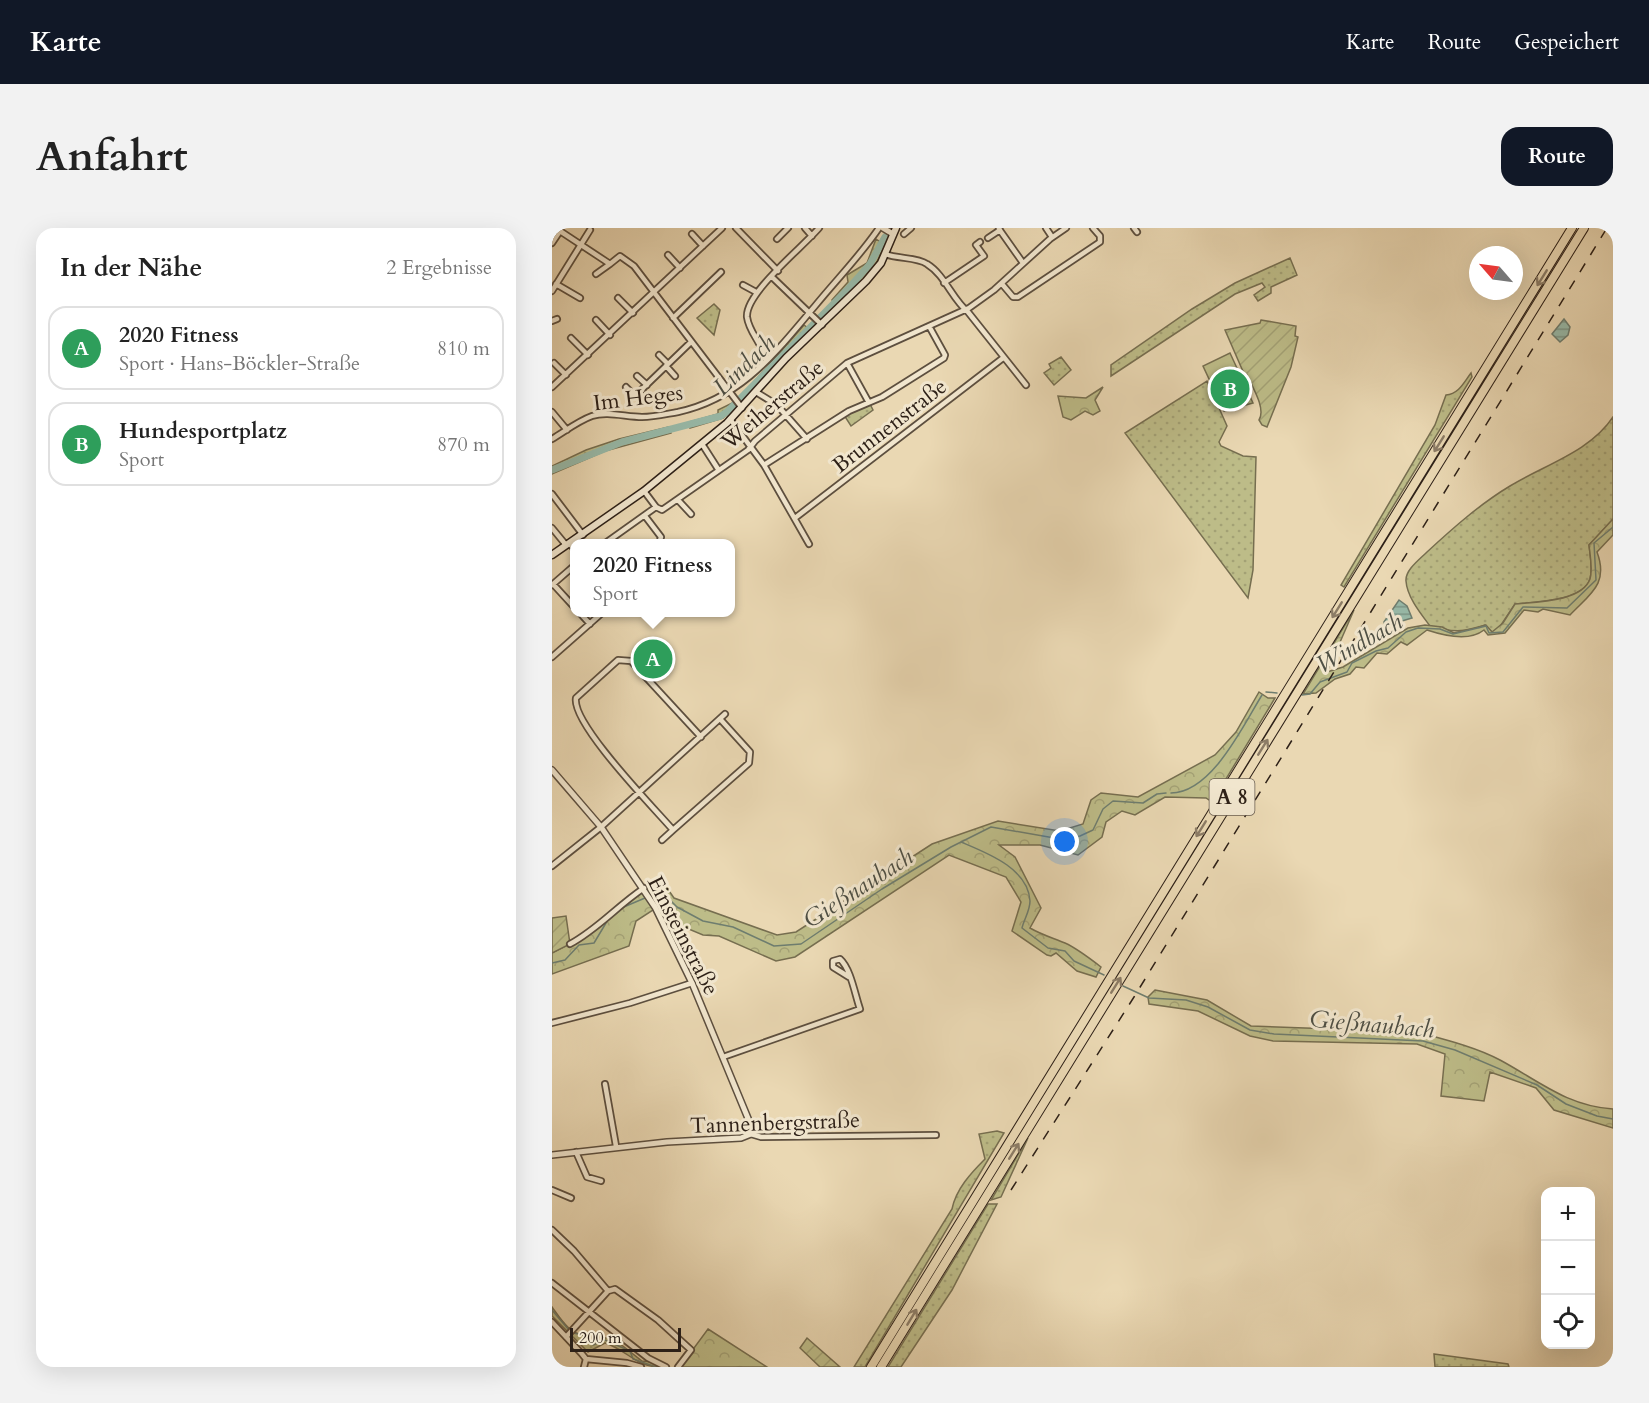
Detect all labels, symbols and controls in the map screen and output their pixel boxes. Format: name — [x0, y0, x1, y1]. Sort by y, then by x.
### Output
text: Karte — [30, 23, 102, 61]
text: Karte — [1346, 28, 1395, 57]
text: Route — [1428, 28, 1481, 57]
text: Gespeichert — [1514, 28, 1619, 57]
button: Route — [1501, 127, 1613, 186]
text: Anfahrt — [36, 128, 188, 185]
north arrow — [1469, 246, 1523, 300]
text: In der Nähe — [60, 250, 202, 285]
text: 2 Ergebnisse — [386, 254, 492, 281]
one-way arrow — [1535, 269, 1547, 286]
text: 2020 Fitness — [119, 320, 239, 350]
water label: Lindach — [706, 327, 783, 403]
text: A — [74, 335, 89, 362]
text: 810 m — [437, 335, 490, 362]
text: Sport · Hans-Böckler-Straße — [119, 350, 360, 377]
street label: Weiherstraße — [714, 353, 830, 457]
pin: B — [1210, 366, 1250, 412]
street label: Brunnenstraße — [826, 372, 953, 480]
street label: Im Heges — [592, 378, 685, 418]
text: Hundesportplatz — [119, 416, 287, 446]
text: B — [74, 431, 89, 458]
text: 870 m — [437, 431, 490, 458]
one-way arrow — [1433, 435, 1445, 452]
text: Sport — [119, 446, 164, 473]
popup — [570, 539, 735, 617]
text: 2020 Fitness — [593, 550, 712, 580]
text: Sport — [593, 580, 638, 607]
one-way arrow — [1331, 601, 1343, 618]
water label: Windbach — [1310, 605, 1409, 681]
pin: A — [634, 636, 672, 682]
one-way arrow — [1257, 739, 1269, 756]
road number: A 8 — [1210, 779, 1254, 815]
one-way arrow — [1195, 820, 1207, 837]
your location — [1050, 827, 1079, 856]
water label: Gießnaubach — [797, 840, 920, 936]
street label: Einsteinstraße — [640, 871, 726, 1000]
one-way arrow — [1110, 977, 1122, 994]
water label: Gießnaubach — [1308, 1003, 1436, 1046]
street label: Tannenbergstraße — [689, 1105, 861, 1141]
one-way arrow — [1008, 1143, 1020, 1160]
map controls — [1541, 1187, 1595, 1349]
button: + — [1541, 1187, 1595, 1241]
button: − — [1541, 1241, 1595, 1295]
button: locate — [1541, 1295, 1595, 1349]
one-way arrow — [906, 1309, 918, 1326]
scale bar — [570, 1325, 681, 1352]
text: 200 m — [579, 1327, 621, 1349]

